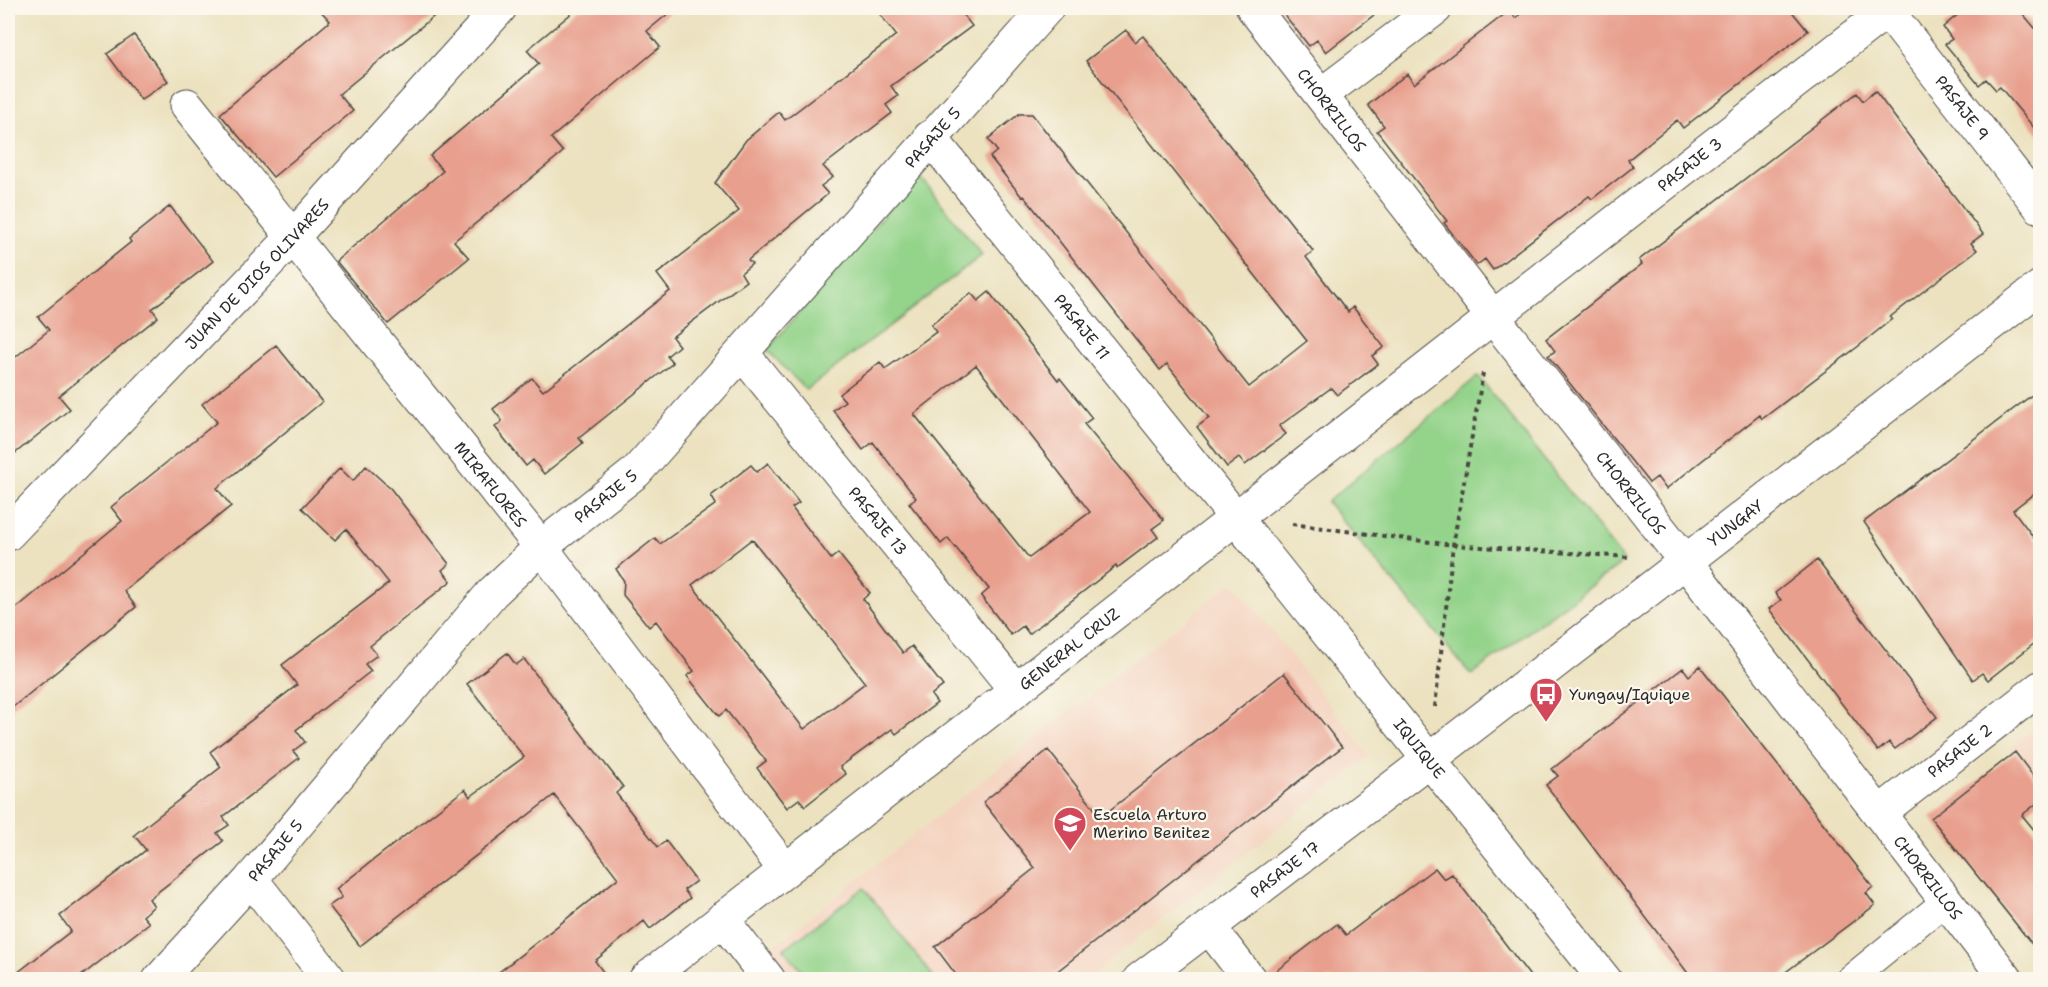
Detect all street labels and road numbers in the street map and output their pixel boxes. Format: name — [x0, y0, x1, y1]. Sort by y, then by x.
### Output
street label: CHORRILLOS — [1293, 64, 1371, 157]
street label: PASAJE 9 — [1930, 71, 1994, 144]
street label: PASAJE 5 — [900, 103, 966, 173]
street label: PASAJE 3 — [1653, 133, 1726, 196]
street label: JUAN DE DIOS OLIVARES — [181, 194, 334, 354]
street label: PASAJE 11 — [1049, 290, 1114, 364]
street label: MIRAFLORES — [450, 437, 531, 532]
street label: CHORRILLOS — [1591, 447, 1670, 539]
street label: PASAJE 5 — [570, 465, 642, 528]
street label: PASAJE 13 — [844, 482, 912, 560]
street label: YUNGAY — [1703, 495, 1768, 551]
street label: GENERAL CRUZ — [1015, 603, 1124, 695]
street label: IQUIQUE — [1389, 714, 1450, 783]
street label: PASAJE 2 — [1923, 719, 1997, 783]
street label: PASAJE 5 — [243, 815, 308, 886]
street label: CHORRILLOS — [1889, 831, 1967, 924]
street label: PASAJE 17 — [1246, 836, 1324, 903]

